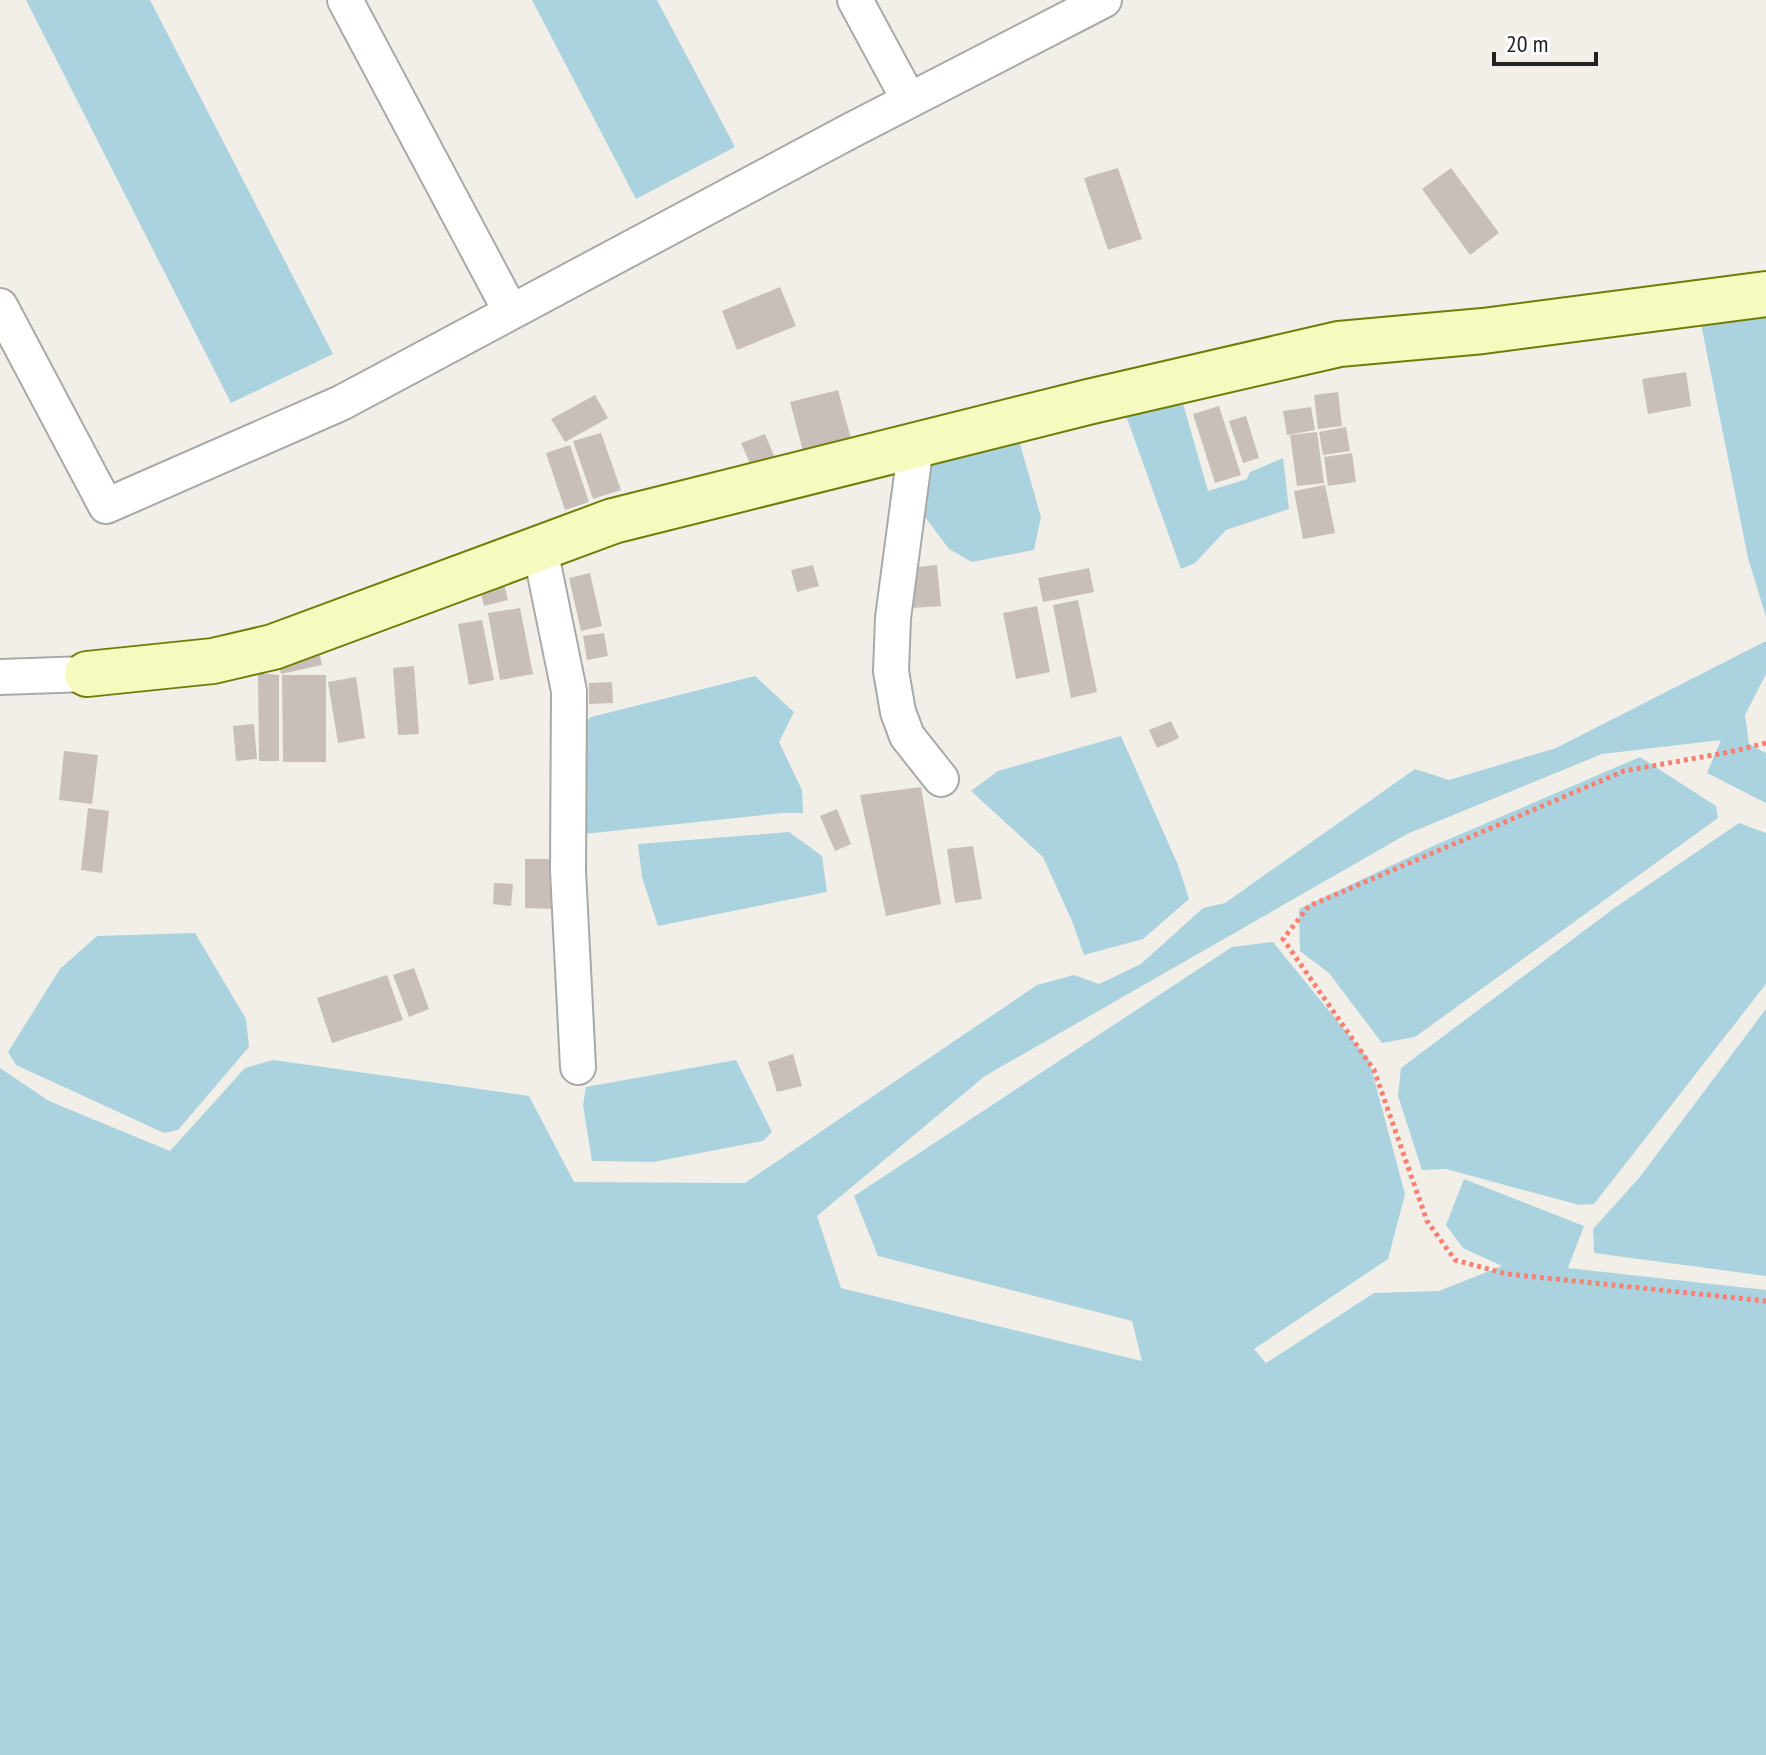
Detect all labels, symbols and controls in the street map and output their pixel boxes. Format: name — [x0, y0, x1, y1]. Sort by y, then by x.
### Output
scale bar — [1494, 16, 1596, 66]
text: 20 m — [1506, 28, 1548, 59]

